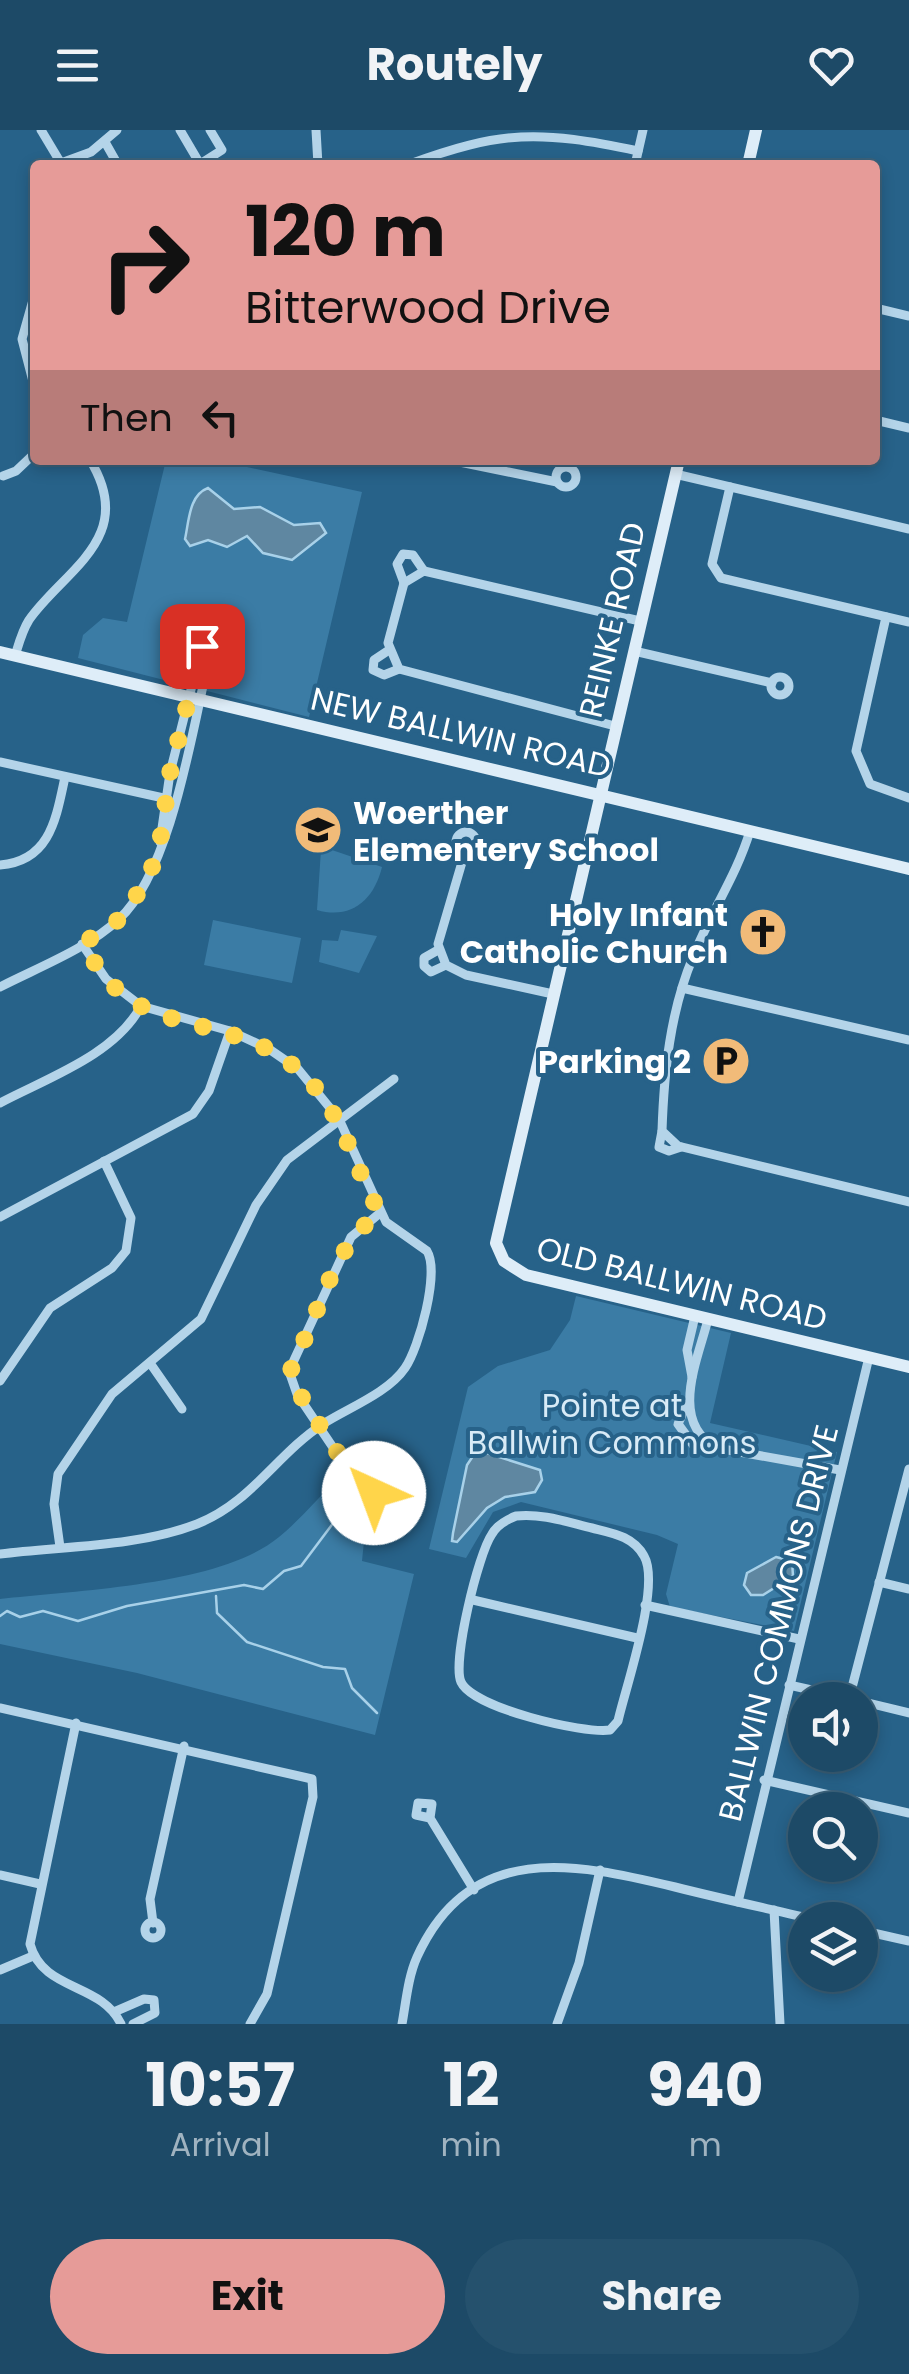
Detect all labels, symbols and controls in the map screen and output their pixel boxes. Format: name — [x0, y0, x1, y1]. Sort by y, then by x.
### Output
text: Routely — [366, 33, 543, 96]
icon: menu — [50, 38, 105, 93]
icon: heart — [804, 38, 859, 93]
text: 120 m — [245, 182, 446, 281]
icon: right — [80, 200, 210, 330]
text: Bitterwood Drive — [245, 276, 611, 339]
icon: left — [193, 390, 248, 445]
text: Then — [80, 391, 173, 444]
street label: REINKE ROAD — [568, 518, 656, 722]
pin — [160, 604, 245, 689]
icon: arrive — [175, 619, 230, 674]
street label: NEW BALLWIN ROAD — [307, 676, 615, 788]
place label: Woerther Elementery School — [353, 790, 659, 872]
school or university icon: Woerther Elementery School — [292, 804, 344, 856]
place label: Holy Infant Catholic Church — [460, 892, 728, 974]
church icon: Holy Infant Catholic Church — [737, 906, 789, 958]
parking icon: Parking 2 — [700, 1035, 752, 1087]
place label: Parking 2 — [538, 1039, 691, 1084]
street label: OLD BALLWIN ROAD — [532, 1225, 832, 1341]
park label: Pointe at Ballwin Commons — [468, 1383, 756, 1465]
street label: BALLWIN COMMONS DRIVE — [707, 1420, 849, 1826]
position arrow — [322, 1441, 426, 1545]
map controls — [788, 1682, 878, 1992]
button: sound — [788, 1682, 878, 1772]
button: search — [788, 1792, 878, 1882]
button: layers — [788, 1902, 878, 1992]
text: 10:57 — [145, 2043, 295, 2127]
text: 12 — [443, 2043, 499, 2127]
text: 940 — [647, 2043, 764, 2127]
text: Arrival — [170, 2122, 271, 2167]
text: min — [440, 2122, 502, 2167]
text: m — [689, 2122, 722, 2167]
button: Exit — [50, 2239, 445, 2354]
button: Share — [465, 2239, 859, 2354]

